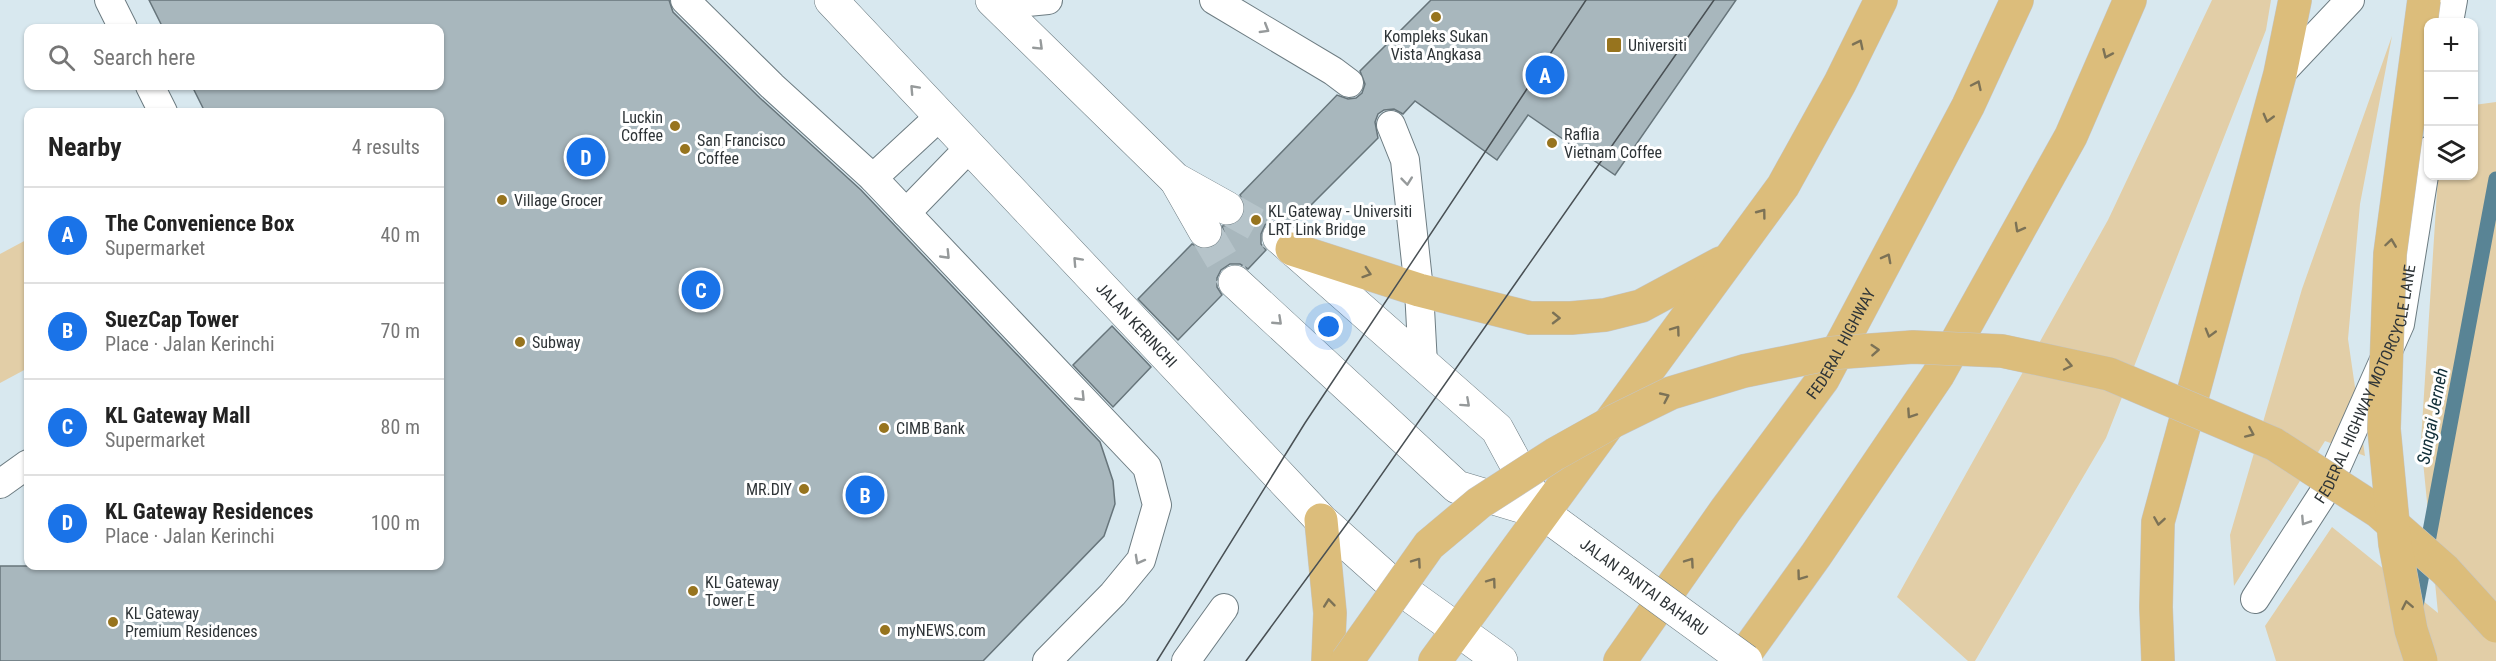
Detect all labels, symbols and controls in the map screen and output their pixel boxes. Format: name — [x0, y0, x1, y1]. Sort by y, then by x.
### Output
marker: Kompleks Sukan Vista Angkasa — [1429, 10, 1443, 24]
map controls — [2424, 18, 2478, 180]
button: + — [2424, 18, 2478, 72]
one-way arrow — [1259, 22, 1269, 33]
search box — [24, 24, 444, 90]
place label: Kompleks Sukan Vista Angkasa — [1384, 27, 1488, 64]
marker: Universiti — [1605, 36, 1623, 54]
place label: Universiti — [1628, 36, 1687, 55]
one-way arrow — [1031, 38, 1042, 49]
one-way arrow — [1852, 40, 1863, 51]
icon: search — [45, 41, 78, 74]
text: Search here — [93, 45, 195, 70]
one-way arrow — [2102, 47, 2114, 58]
pin: A — [1526, 52, 1564, 98]
button: − — [2424, 72, 2478, 126]
one-way arrow — [1970, 81, 1982, 92]
one-way arrow — [910, 85, 921, 95]
place label: Luckin Coffee — [621, 108, 663, 145]
one-way arrow — [2262, 113, 2275, 123]
marker: Luckin Coffee — [668, 119, 682, 133]
place label: Raflia Vietnam Coffee — [1564, 125, 1662, 162]
button: layers — [2424, 126, 2478, 180]
place label: San Francisco Coffee — [697, 131, 786, 168]
text: Nearby — [48, 132, 122, 162]
pin: D — [566, 134, 606, 180]
text: 4 results — [352, 135, 420, 159]
marker: Raflia Vietnam Coffee — [1545, 136, 1559, 150]
marker: San Francisco Coffee — [678, 142, 692, 156]
one-way arrow — [1400, 176, 1413, 185]
place label: Village Grocer — [514, 191, 603, 210]
marker: Village Grocer — [495, 193, 509, 207]
place label: KL Gateway - Universiti LRT Link Bridge — [1268, 202, 1412, 239]
one-way arrow — [1755, 209, 1766, 220]
text: The Convenience Box — [105, 211, 294, 236]
marker: KL Gateway - Universiti LRT Link Bridge — [1249, 213, 1263, 227]
one-way arrow — [2015, 222, 2027, 232]
text: A — [62, 223, 73, 247]
text: 40 m — [381, 223, 420, 247]
text: Supermarket — [105, 236, 205, 260]
one-way arrow — [2384, 239, 2397, 248]
one-way arrow — [939, 249, 950, 259]
one-way arrow — [1880, 254, 1891, 264]
one-way arrow — [1073, 257, 1084, 267]
street label: FEDERAL HIGHWAY MOTORCYCLE LANE — [2310, 263, 2419, 507]
one-way arrow — [1361, 266, 1372, 279]
pin: C — [682, 268, 720, 312]
street label: JALAN KERINCHI — [1092, 278, 1181, 371]
street label: FEDERAL HIGHWAY — [1802, 284, 1879, 403]
text: SuezCap Tower — [105, 307, 239, 332]
your location — [1314, 312, 1343, 341]
one-way arrow — [1552, 312, 1561, 324]
one-way arrow — [1271, 314, 1282, 325]
text: B — [62, 319, 73, 343]
text: 70 m — [381, 319, 420, 343]
one-way arrow — [1669, 326, 1680, 337]
one-way arrow — [2205, 327, 2217, 337]
text: Place · Jalan Kerinchi — [105, 332, 275, 356]
place label: Subway — [532, 333, 581, 352]
marker: Subway — [513, 335, 527, 349]
one-way arrow — [1870, 344, 1879, 357]
one-way arrow — [2063, 358, 2073, 371]
water label: Sungai Jerneh — [2412, 366, 2452, 466]
one-way arrow — [1073, 389, 1084, 400]
one-way arrow — [1658, 392, 1669, 404]
one-way arrow — [1459, 396, 1470, 407]
text: KL Gateway Mall — [105, 403, 250, 428]
one-way arrow — [1907, 408, 1918, 419]
text: C — [62, 415, 73, 439]
text: 80 m — [381, 415, 420, 439]
place label: CIMB Bank — [896, 419, 966, 438]
marker: CIMB Bank — [877, 421, 891, 435]
one-way arrow — [2243, 426, 2254, 438]
text: Supermarket — [105, 428, 205, 452]
pin: B — [846, 472, 884, 518]
place label: MR.DIY — [746, 480, 793, 499]
marker: MR.DIY — [797, 482, 811, 496]
text: KL Gateway Residences — [105, 499, 313, 524]
text: D — [62, 511, 73, 535]
text: 100 m — [371, 511, 420, 535]
one-way arrow — [2301, 514, 2312, 525]
one-way arrow — [2153, 515, 2166, 525]
text: Place · Jalan Kerinchi — [105, 524, 275, 548]
street label: JALAN PANTAI BAHARU — [1576, 534, 1712, 640]
one-way arrow — [1135, 554, 1146, 564]
one-way arrow — [1410, 557, 1421, 568]
one-way arrow — [1683, 557, 1694, 568]
one-way arrow — [1798, 569, 1809, 580]
place label: KL Gateway Tower E — [705, 573, 779, 610]
one-way arrow — [1485, 578, 1496, 589]
marker: KL Gateway Tower E — [686, 584, 700, 598]
one-way arrow — [1323, 598, 1336, 607]
one-way arrow — [2401, 600, 2414, 610]
place label: KL Gateway Premium Residences — [125, 604, 258, 641]
marker: KL Gateway Premium Residences — [106, 615, 120, 629]
place label: myNEWS.com — [897, 621, 986, 640]
marker: myNEWS.com — [878, 623, 892, 637]

